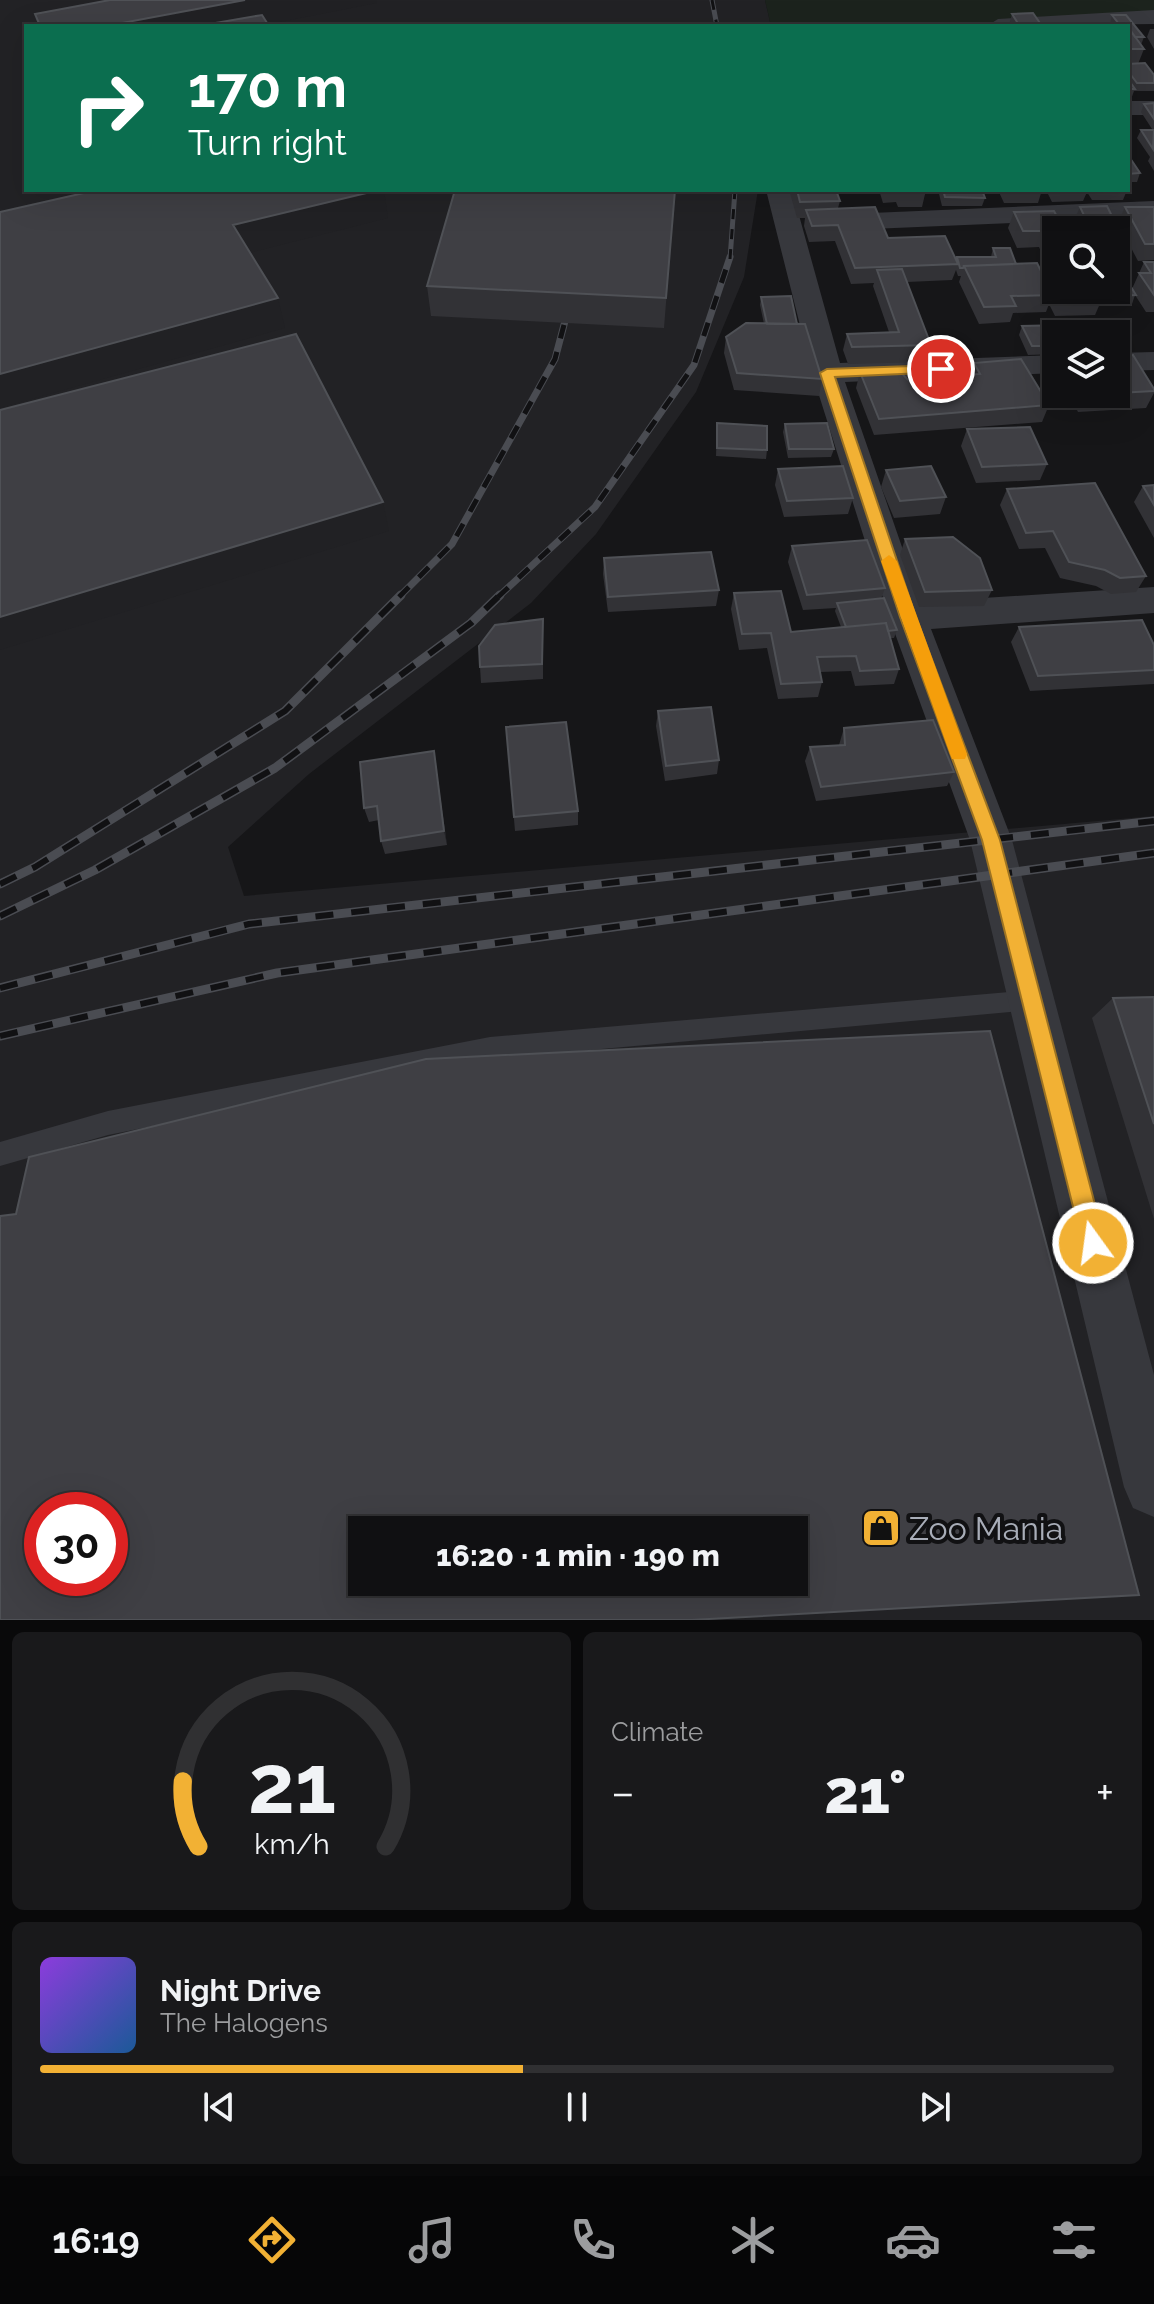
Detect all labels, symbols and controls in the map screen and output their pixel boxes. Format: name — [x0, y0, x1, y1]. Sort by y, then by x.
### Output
text: 170 m — [188, 54, 347, 120]
icon: right — [56, 56, 160, 160]
text: Turn right — [188, 121, 347, 163]
map controls — [1042, 216, 1130, 408]
button: search — [1042, 216, 1130, 304]
button: layers — [1042, 320, 1130, 408]
pin — [907, 335, 975, 403]
icon: arrive — [919, 347, 963, 391]
position arrow — [1051, 1201, 1135, 1285]
speed limit sign: 30 — [24, 1492, 128, 1596]
shop icon: Zoo Mania — [860, 1507, 902, 1549]
place label: Zoo Mania — [909, 1510, 1063, 1547]
text: 16:20 · 1 min · 190 m — [436, 1538, 720, 1573]
text: Climate — [611, 1717, 703, 1747]
text: 21 — [247, 1735, 336, 1832]
text: 21° — [824, 1757, 906, 1827]
text: − — [611, 1767, 635, 1818]
text: + — [1096, 1767, 1114, 1818]
text: km/h — [254, 1827, 329, 1861]
text: Night Drive — [160, 1973, 321, 2008]
text: The Halogens — [160, 2008, 328, 2038]
icon: previous — [197, 2085, 241, 2129]
icon: pause — [555, 2085, 599, 2129]
icon: next — [913, 2085, 957, 2129]
icon: directions — [244, 2212, 300, 2268]
icon: music — [404, 2212, 460, 2268]
icon: phone — [565, 2212, 621, 2268]
icon: climate — [725, 2212, 781, 2268]
icon: car — [885, 2212, 941, 2268]
icon: filters — [1046, 2212, 1102, 2268]
text: 16:19 — [52, 2219, 140, 2261]

